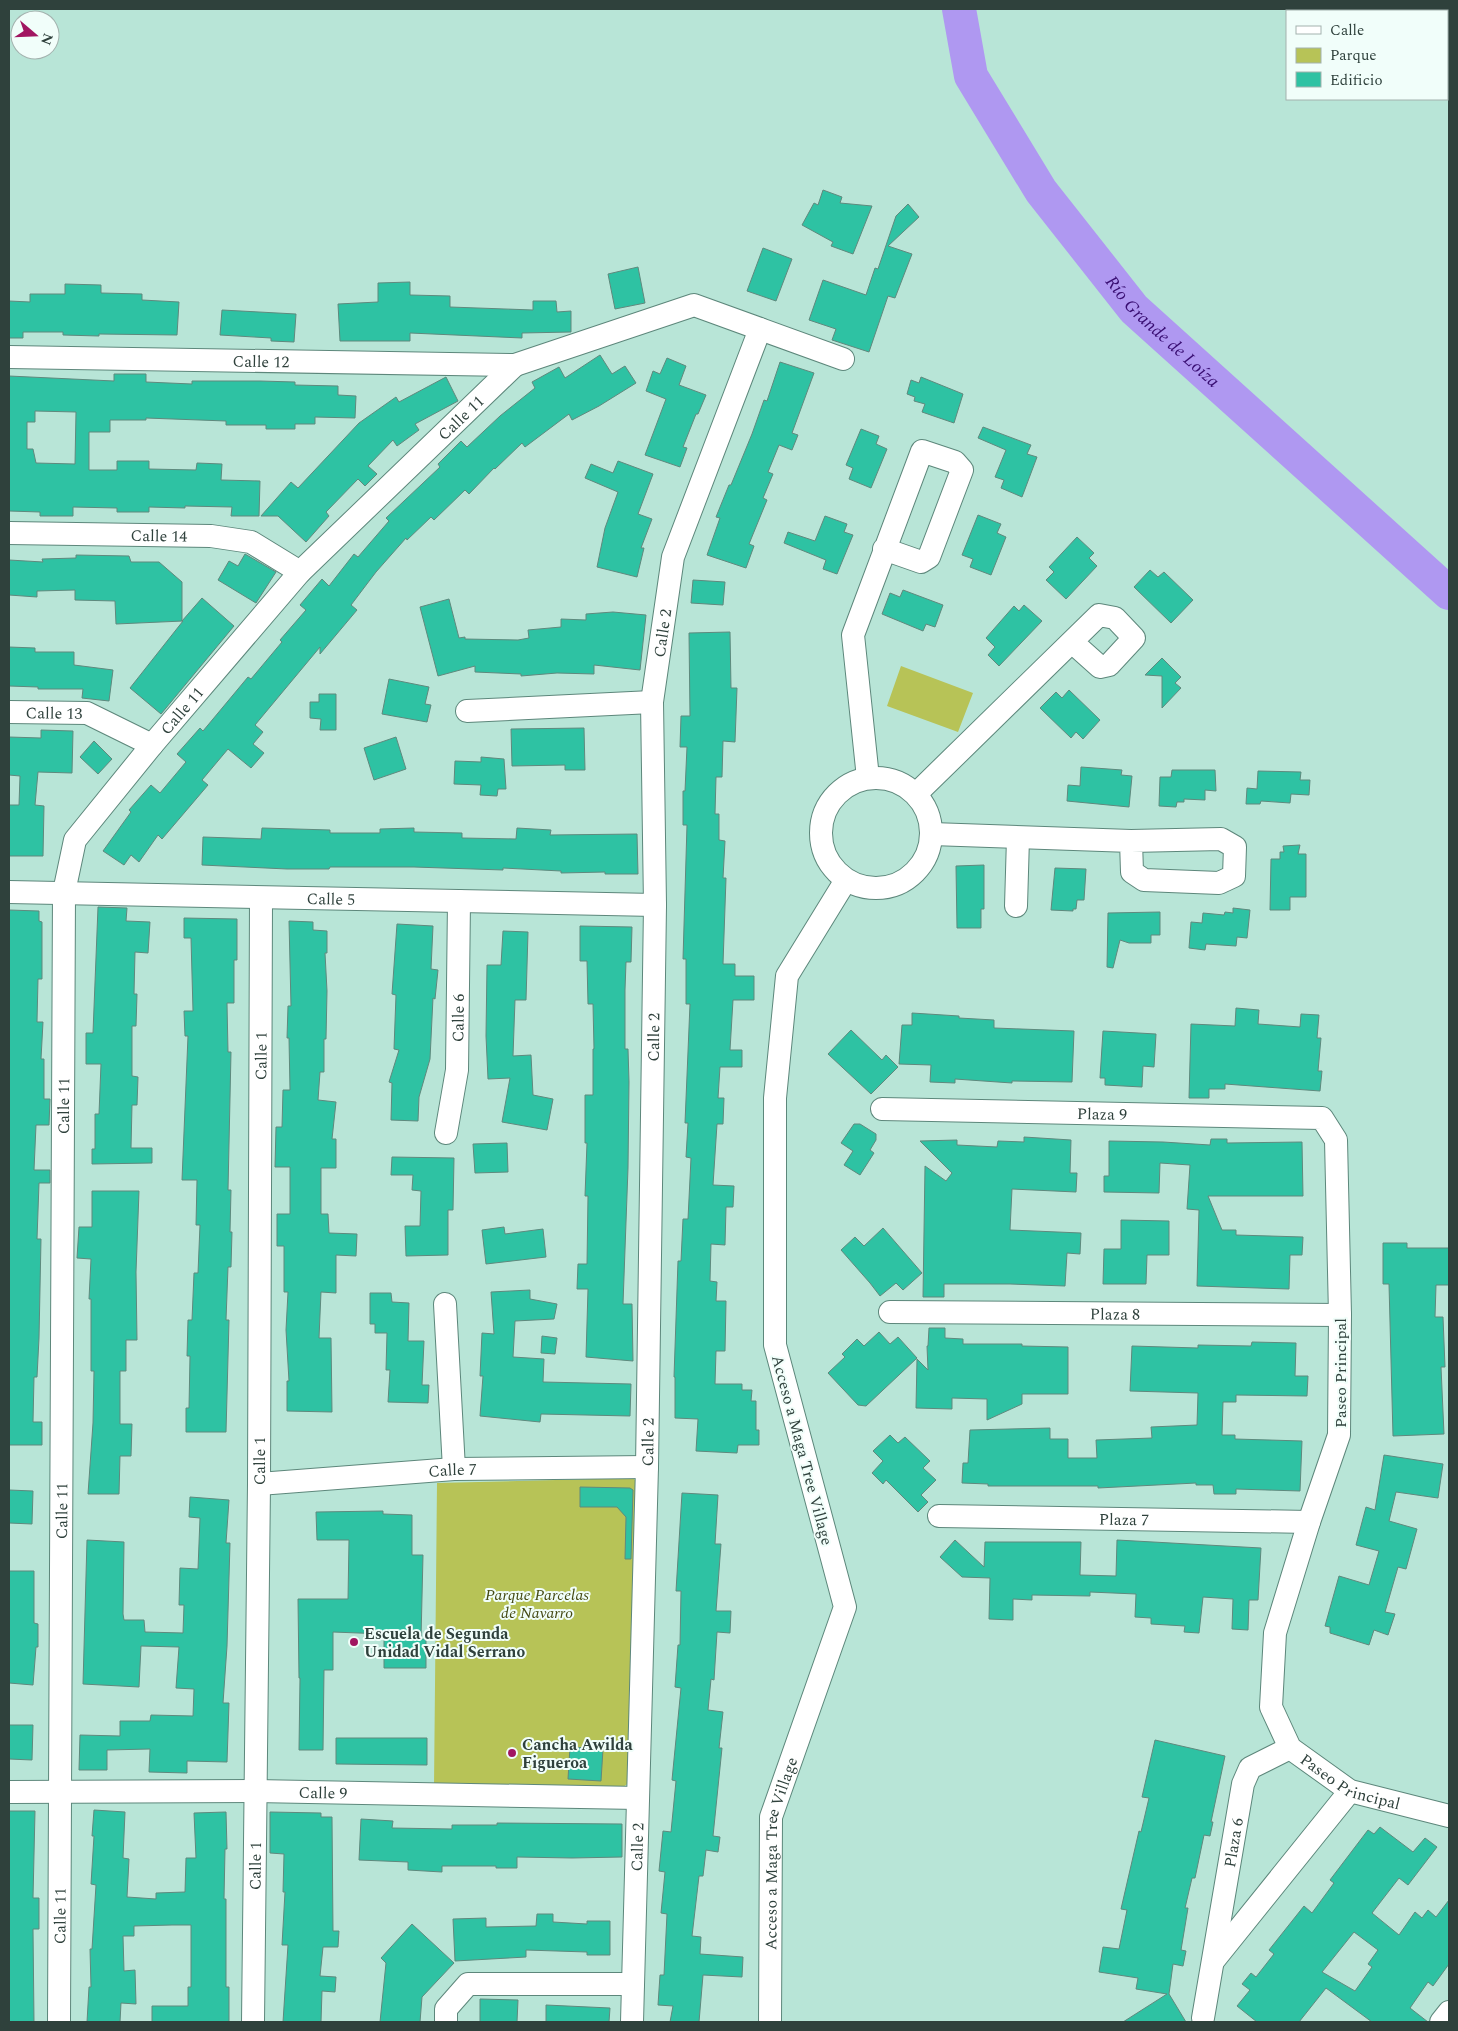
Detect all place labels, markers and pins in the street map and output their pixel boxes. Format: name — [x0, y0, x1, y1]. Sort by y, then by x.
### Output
place label: Escuela de Segunda Unidad Vidal Serrano — [364, 1622, 525, 1664]
marker: Escuela de Segunda Unidad Vidal Serrano — [348, 1636, 360, 1648]
place label: Cancha Awilda Figueroa — [522, 1733, 634, 1775]
marker: Cancha Awilda Figueroa — [506, 1747, 518, 1759]

